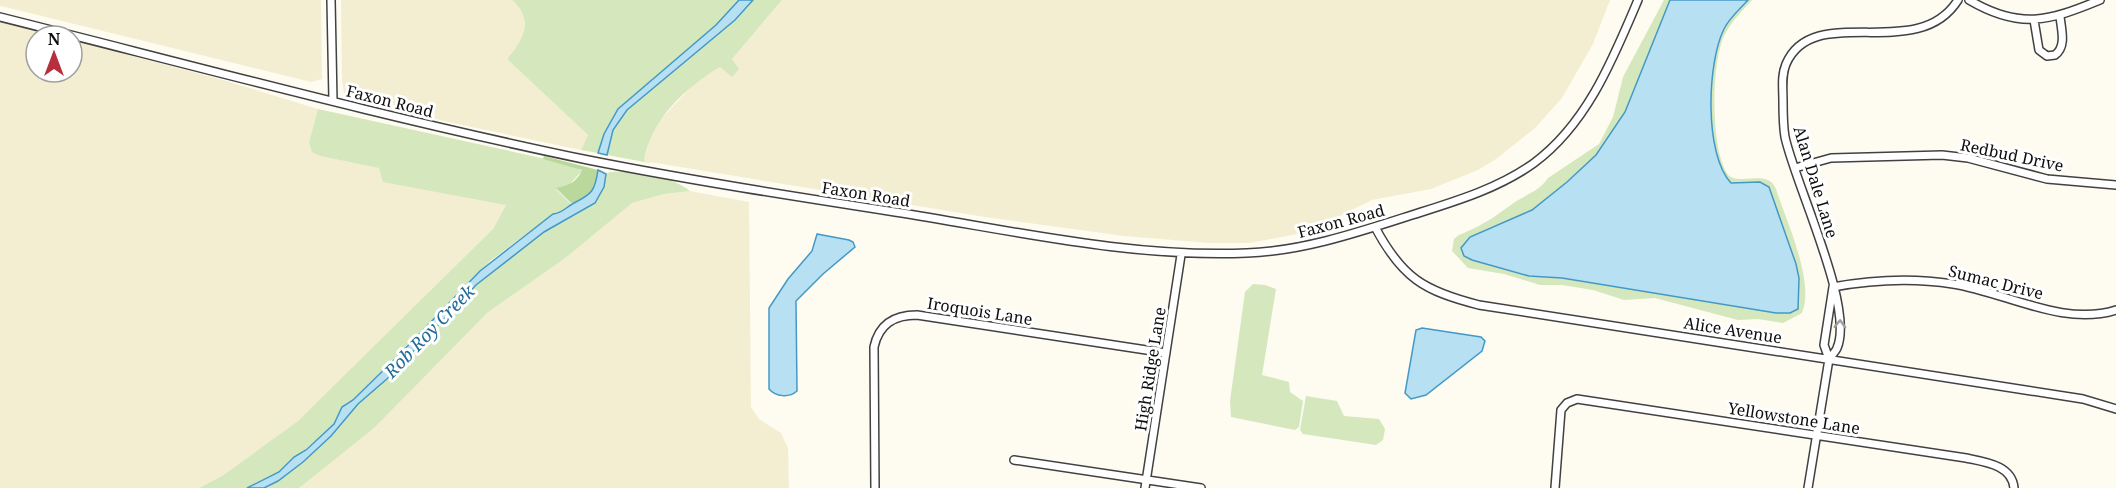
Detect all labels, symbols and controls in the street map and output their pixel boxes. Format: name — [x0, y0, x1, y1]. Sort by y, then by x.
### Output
north arrow — [24, 24, 84, 84]
text: N — [48, 28, 61, 50]
street label: Faxon Road — [344, 80, 436, 123]
street label: Alan Dale Lane — [1789, 123, 1843, 241]
street label: Redbud Drive — [1958, 133, 2066, 177]
street label: Faxon Road — [820, 176, 912, 212]
street label: Faxon Road — [1295, 199, 1387, 243]
street label: Sumac Drive — [1946, 260, 2046, 304]
water label: Rob Roy Creek — [378, 279, 480, 383]
street label: Iroquois Lane — [926, 292, 1034, 330]
street label: High Ridge Lane — [1129, 305, 1171, 433]
street label: Alice Avenue — [1682, 311, 1784, 349]
one-way arrow — [1833, 319, 1846, 328]
street label: Yellowstone Lane — [1725, 397, 1862, 439]

